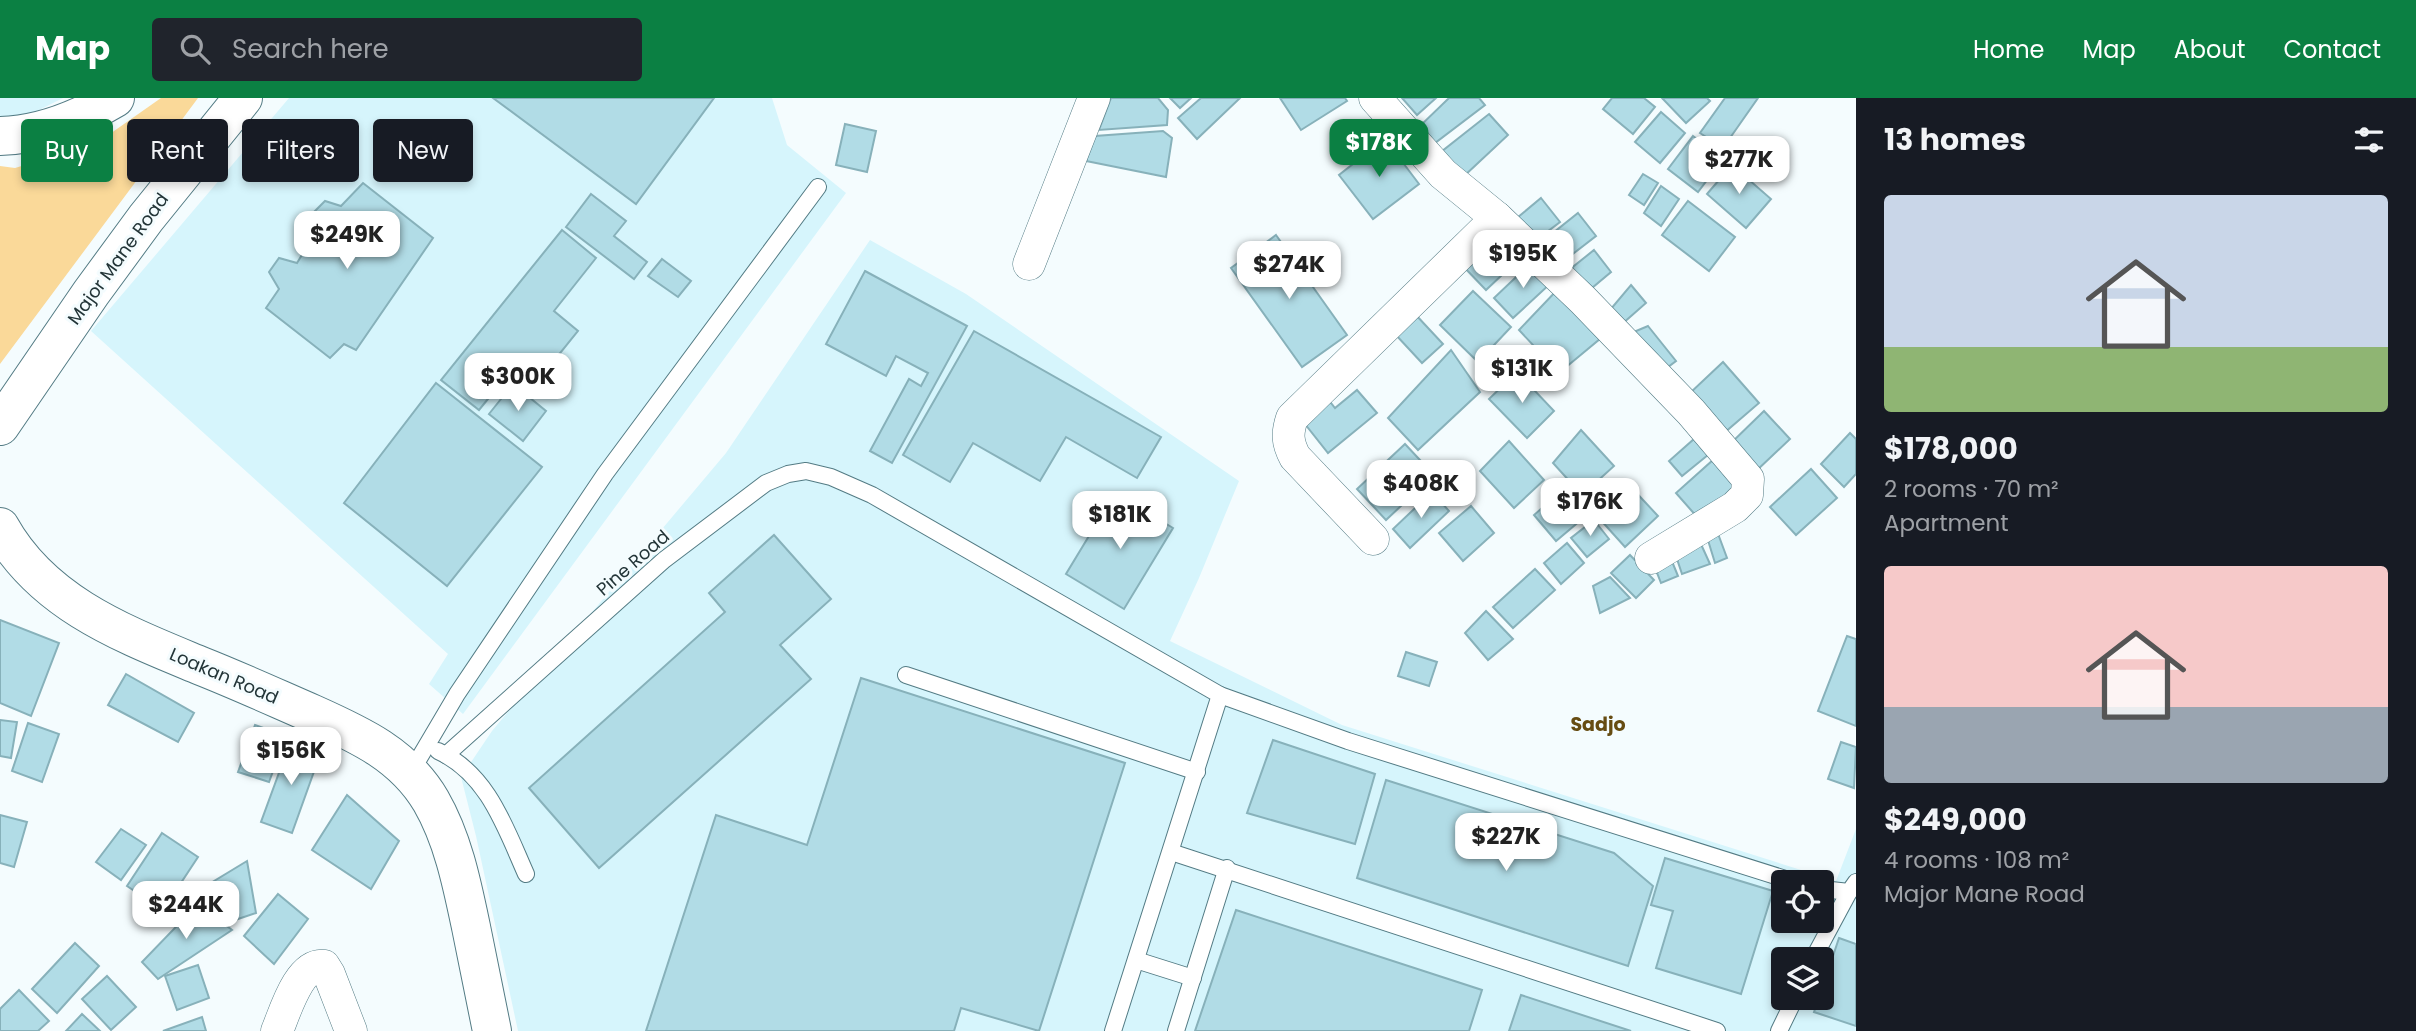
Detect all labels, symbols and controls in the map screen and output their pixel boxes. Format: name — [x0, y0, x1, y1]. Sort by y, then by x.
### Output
search box — [152, 18, 642, 81]
text: Map — [35, 25, 110, 72]
icon: search — [176, 30, 214, 68]
text: Search here — [232, 31, 389, 67]
text: Home — [1973, 33, 2045, 66]
text: Map — [2083, 33, 2136, 66]
text: About — [2174, 33, 2245, 66]
text: Contact — [2283, 33, 2381, 66]
text: 13 homes — [1884, 118, 2026, 161]
chip: Buy — [21, 119, 113, 182]
chip: Rent — [127, 119, 228, 182]
chip: Filters — [242, 119, 359, 182]
chip: New — [373, 119, 473, 182]
pin: $178K — [1330, 120, 1428, 179]
icon: filters — [2350, 121, 2388, 159]
text: $178K — [1345, 126, 1413, 158]
pin: $277K — [1690, 136, 1788, 196]
text: $277K — [1705, 143, 1773, 175]
street label: Major Mane Road — [61, 188, 174, 330]
pin: $249K — [298, 212, 396, 271]
text: $249K — [310, 218, 384, 250]
pin: $195K — [1474, 230, 1572, 290]
text: $195K — [1489, 237, 1557, 269]
icon: home — [2073, 241, 2199, 367]
pin: $274K — [1240, 242, 1338, 301]
text: $274K — [1253, 248, 1325, 280]
pin: $131K — [1473, 345, 1571, 405]
text: $131K — [1491, 352, 1553, 384]
pin: $300K — [469, 354, 567, 413]
text: $300K — [480, 360, 556, 392]
text: $178,000 — [1884, 427, 2018, 470]
pin: $408K — [1372, 460, 1470, 520]
text: $408K — [1383, 467, 1459, 499]
text: 2 rooms · 70 m² — [1884, 473, 2059, 505]
pin: $176K — [1541, 478, 1639, 538]
text: $176K — [1557, 485, 1623, 517]
pin: $181K — [1071, 491, 1169, 551]
text: $181K — [1088, 498, 1152, 530]
text: Apartment — [1884, 507, 2009, 539]
street label: Pine Road — [591, 524, 675, 601]
icon: home — [2073, 612, 2199, 738]
street label: Loakan Road — [166, 641, 282, 710]
district label: Sadjo — [1570, 711, 1626, 738]
pin: $156K — [242, 728, 340, 787]
text: $156K — [256, 734, 326, 766]
text: $249,000 — [1884, 798, 2027, 841]
pin: $227K — [1457, 814, 1555, 873]
text: $227K — [1471, 820, 1541, 852]
text: 4 rooms · 108 m² — [1884, 844, 2069, 876]
map controls — [1771, 870, 1834, 1010]
button: locate — [1771, 870, 1834, 933]
text: Major Mane Road — [1884, 878, 2085, 910]
pin: $244K — [137, 882, 235, 941]
text: $244K — [148, 888, 224, 920]
button: layers — [1771, 947, 1834, 1010]

